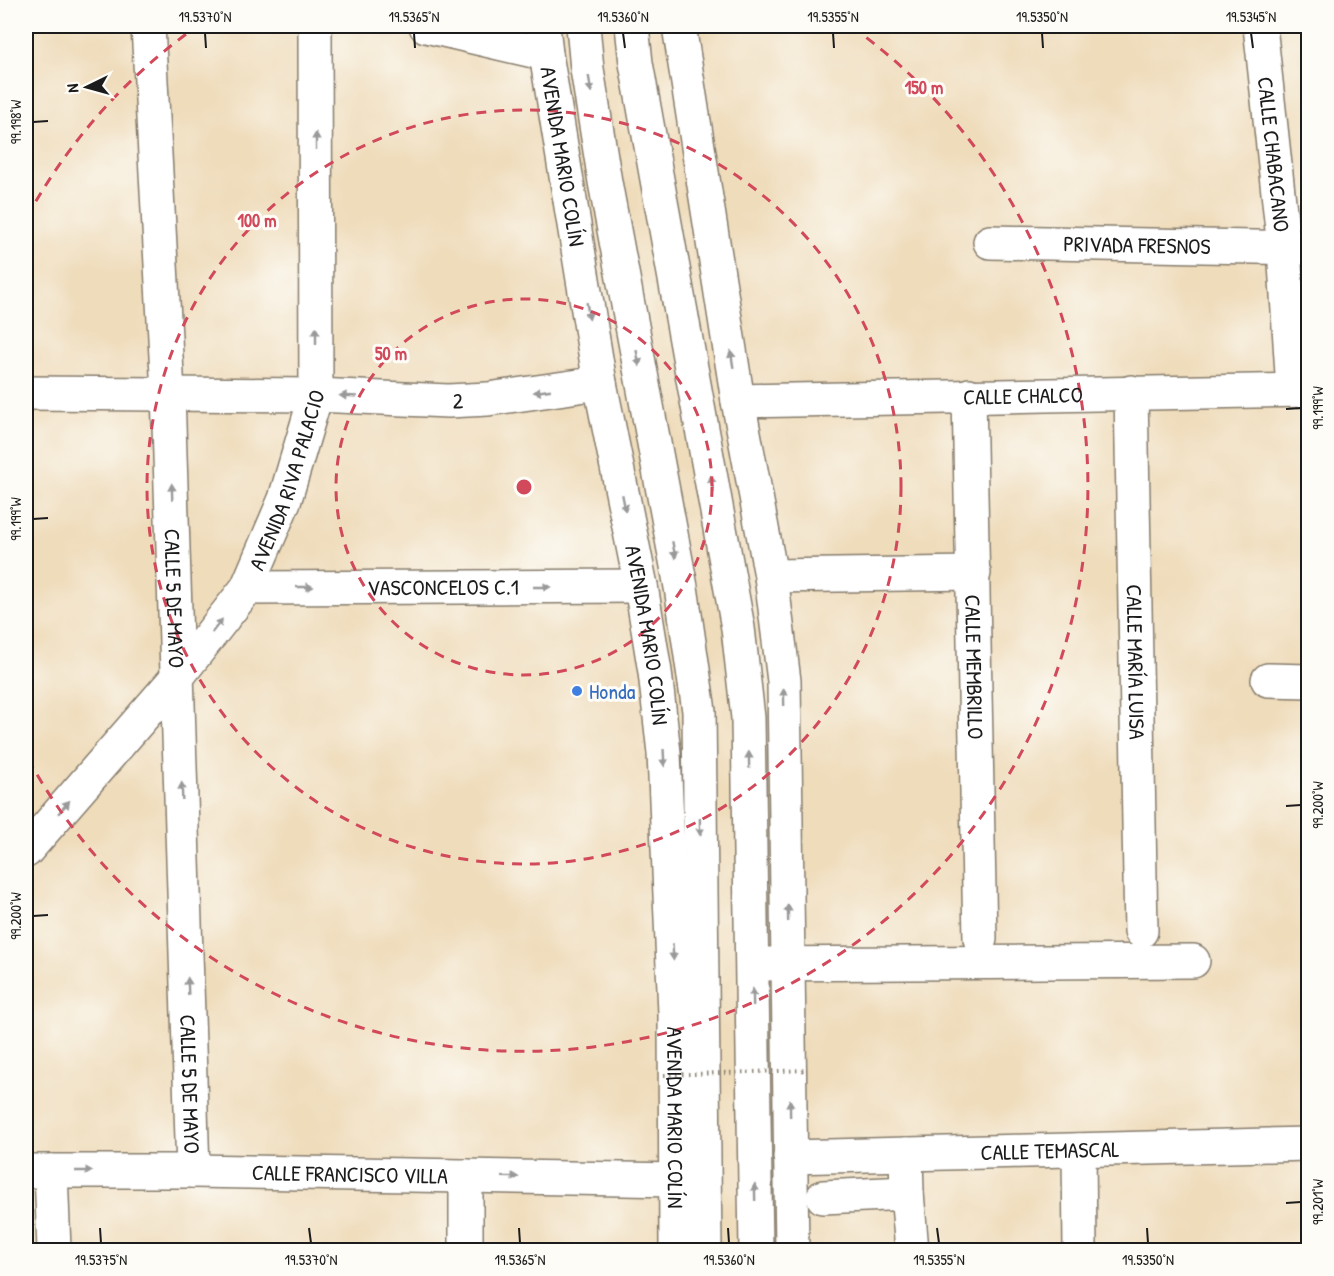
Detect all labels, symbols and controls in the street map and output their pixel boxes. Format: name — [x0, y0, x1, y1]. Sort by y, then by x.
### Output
text: 19.5370°N — [179, 6, 231, 27]
text: 19.5365°N — [388, 6, 440, 27]
text: 19.5360°N — [597, 6, 649, 27]
text: 19.5355°N — [807, 6, 859, 27]
text: 19.5350°N — [1016, 6, 1068, 27]
text: 19.5345°N — [1226, 6, 1276, 27]
north arrow — [57, 57, 117, 117]
street label: AVENIDA MARIO COLÍN — [533, 64, 592, 249]
one-way arrow — [585, 74, 594, 93]
text: 150 m — [905, 75, 943, 100]
street label: CALLE CHABACANO — [1251, 75, 1297, 233]
text: N — [61, 83, 83, 94]
text: 99.198°W — [5, 99, 26, 144]
one-way arrow — [311, 132, 321, 151]
text: 100 m — [237, 208, 277, 233]
street label: PRIVADA FRESNOS — [1063, 228, 1211, 261]
one-way arrow — [584, 302, 593, 321]
one-way arrow — [311, 327, 321, 346]
text: 50 m — [375, 341, 407, 366]
one-way arrow — [634, 349, 643, 368]
one-way arrow — [727, 350, 736, 369]
street label: CALLE CHALCO — [963, 379, 1083, 412]
street label: 2 — [452, 385, 464, 416]
street label: AVENIDA RIVA PALACIO — [241, 386, 332, 575]
text: 99.199°W — [1307, 386, 1328, 430]
one-way arrow — [533, 387, 552, 396]
one-way arrow — [338, 392, 357, 401]
one-way arrow — [707, 474, 716, 493]
centre of rings — [514, 477, 534, 497]
one-way arrow — [167, 482, 176, 501]
one-way arrow — [620, 494, 629, 513]
text: 99.199°W — [5, 497, 26, 541]
street label: CALLE 5 DE MAYO — [157, 528, 192, 669]
one-way arrow — [670, 541, 679, 560]
street label: AVENIDA MARIO COLÍN — [618, 542, 676, 726]
street label: VASCONCELOS C.1 — [367, 572, 519, 602]
one-way arrow — [296, 582, 315, 592]
one-way arrow — [533, 582, 552, 592]
street label: CALLE MARÍA LUISA — [1120, 584, 1152, 740]
street label: CALLE MEMBRILLO — [958, 594, 991, 740]
one-way arrow — [210, 618, 223, 634]
place label: Honda — [589, 676, 636, 706]
marker: Honda — [570, 684, 584, 698]
one-way arrow — [779, 688, 789, 707]
one-way arrow — [659, 748, 668, 767]
one-way arrow — [744, 751, 754, 770]
text: 99.200°W — [1307, 781, 1328, 829]
one-way arrow — [177, 782, 186, 801]
one-way arrow — [57, 800, 70, 815]
one-way arrow — [696, 817, 705, 836]
text: 99.200°W — [5, 892, 26, 940]
one-way arrow — [783, 904, 793, 923]
one-way arrow — [668, 943, 677, 962]
one-way arrow — [183, 977, 192, 996]
one-way arrow — [748, 988, 758, 1007]
street label: CALLE 5 DE MAYO — [173, 1014, 207, 1154]
street label: AVENIDA MARIO COLÍN — [660, 1027, 691, 1208]
one-way arrow — [785, 1099, 795, 1118]
street label: CALLE TEMASCAL — [980, 1134, 1120, 1167]
street label: CALLE FRANCISCO VILLA — [252, 1157, 449, 1191]
one-way arrow — [74, 1166, 93, 1176]
one-way arrow — [500, 1172, 519, 1181]
text: 99.201°W — [1307, 1178, 1328, 1225]
one-way arrow — [750, 1183, 760, 1202]
text: 19.5375°N — [75, 1249, 127, 1270]
text: 19.5370°N — [285, 1249, 337, 1270]
text: 19.5365°N — [494, 1249, 546, 1270]
text: 19.5360°N — [703, 1249, 755, 1270]
text: 19.5355°N — [913, 1249, 965, 1270]
text: 19.5350°N — [1122, 1249, 1174, 1270]

